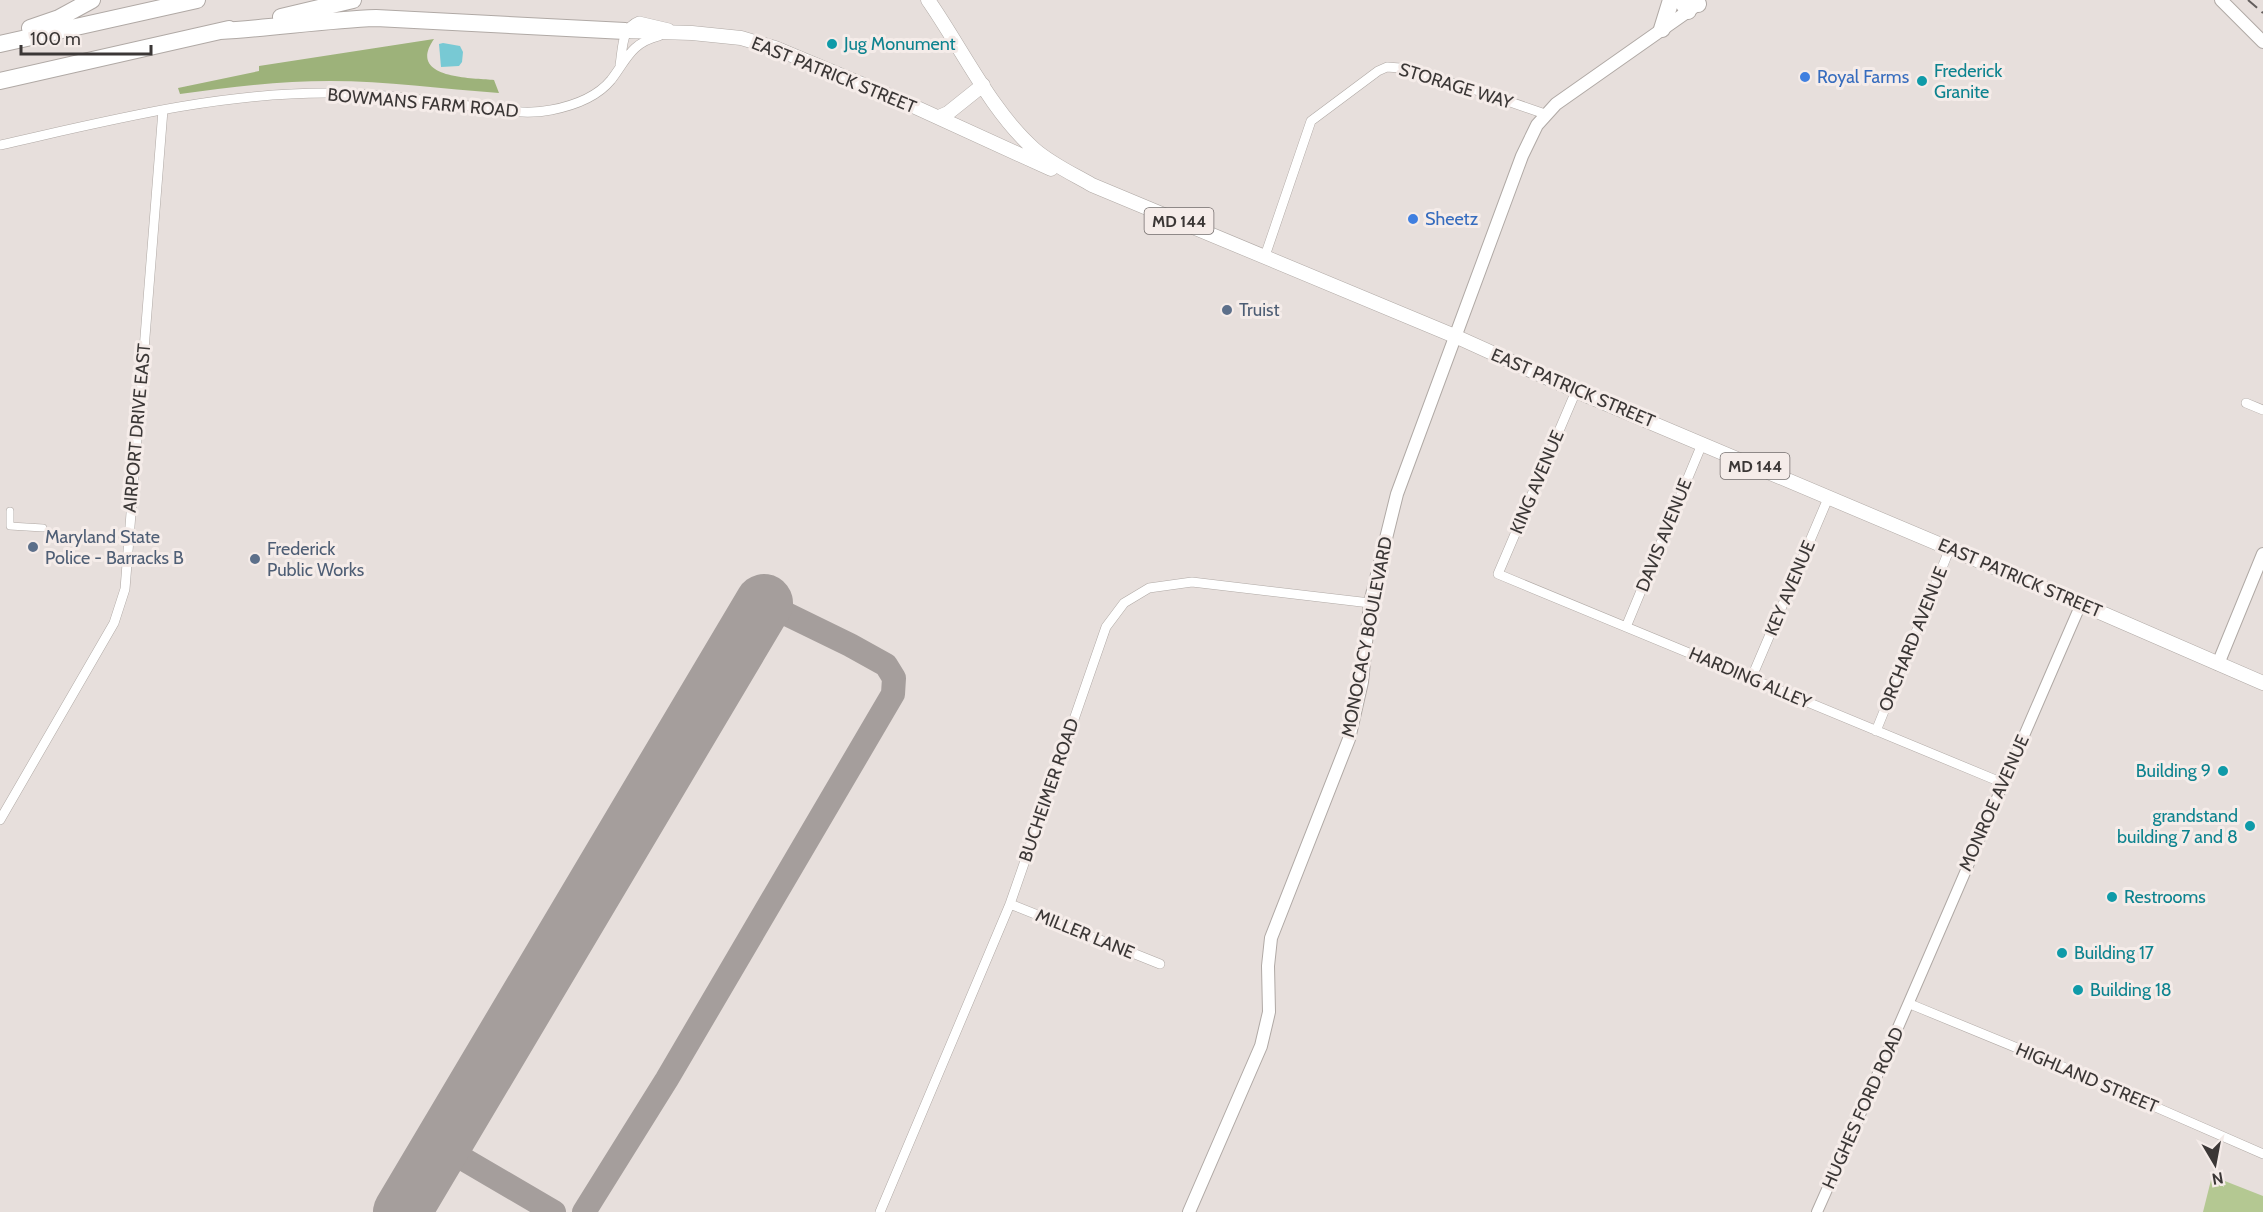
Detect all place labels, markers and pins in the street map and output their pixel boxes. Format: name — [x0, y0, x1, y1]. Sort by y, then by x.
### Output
place label: Jug Monument — [843, 33, 956, 55]
marker: Jug Monument — [825, 37, 839, 51]
place label: Frederick Granite — [1934, 60, 2003, 103]
place label: Royal Farms — [1817, 66, 1909, 88]
marker: Royal Farms — [1798, 70, 1812, 84]
marker: Frederick Granite — [1915, 74, 1929, 88]
place label: Sheetz — [1425, 208, 1479, 230]
marker: Sheetz — [1406, 212, 1420, 226]
place label: Truist — [1239, 299, 1279, 321]
marker: Truist — [1220, 303, 1234, 317]
place label: Maryland State Police - Barracks B — [45, 526, 184, 569]
place label: Frederick Public Works — [267, 538, 364, 581]
marker: Maryland State Police - Barracks B — [26, 540, 40, 554]
marker: Frederick Public Works — [248, 552, 262, 566]
place label: Building 9 — [2136, 760, 2211, 782]
marker: Building 9 — [2216, 764, 2230, 778]
place label: grandstand building 7 and 8 — [2117, 805, 2238, 848]
marker: grandstand building 7 and 8 — [2243, 819, 2257, 833]
place label: Restrooms — [2124, 886, 2206, 908]
marker: Restrooms — [2105, 890, 2119, 904]
place label: Building 17 — [2074, 942, 2154, 964]
marker: Building 17 — [2055, 946, 2069, 960]
place label: Building 18 — [2090, 979, 2172, 1001]
marker: Building 18 — [2071, 983, 2085, 997]

